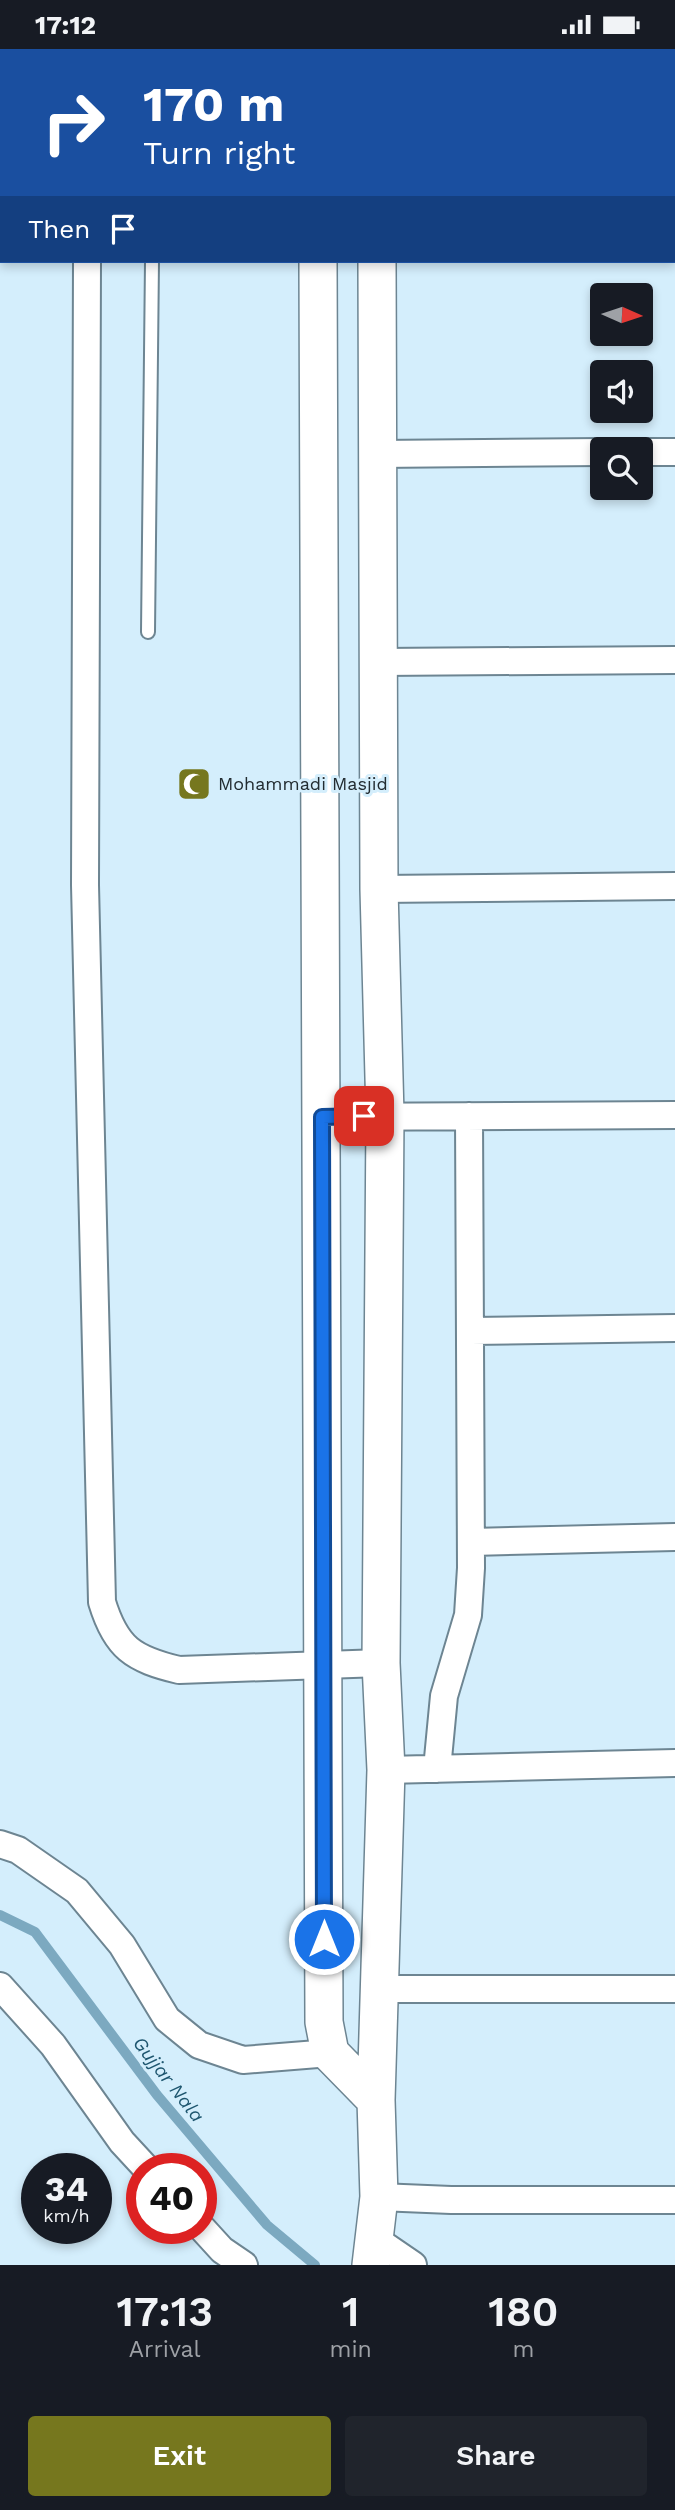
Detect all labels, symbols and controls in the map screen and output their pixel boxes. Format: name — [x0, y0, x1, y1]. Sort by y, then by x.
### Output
text: 17:12 — [35, 10, 96, 40]
text: 170 m — [143, 75, 284, 133]
icon: right — [28, 77, 119, 168]
text: Turn right — [143, 134, 295, 172]
icon: arrive — [104, 210, 142, 248]
text: Then — [28, 214, 90, 244]
north arrow — [590, 283, 653, 347]
map controls — [590, 283, 653, 500]
button: sound — [590, 360, 653, 423]
button: search — [590, 437, 653, 500]
mosque icon: Mohammadi Masjid — [175, 765, 213, 803]
place label: Mohammadi Masjid — [218, 773, 388, 794]
pin — [334, 1086, 394, 1146]
icon: arrive — [345, 1097, 383, 1135]
position arrow — [287, 1902, 361, 1976]
water label: Gujjar Nala — [128, 2032, 209, 2127]
speed limit sign: 40 — [126, 2153, 217, 2244]
text: 34 — [45, 2168, 88, 2210]
text: km/h — [43, 2205, 90, 2226]
text: 17:13 — [116, 2287, 213, 2336]
text: 1 — [342, 2287, 359, 2336]
text: 180 — [488, 2287, 559, 2336]
text: Arrival — [129, 2336, 201, 2363]
text: min — [329, 2336, 372, 2363]
text: m — [512, 2336, 534, 2363]
button: Exit — [28, 2416, 331, 2496]
button: Share — [345, 2416, 647, 2496]

